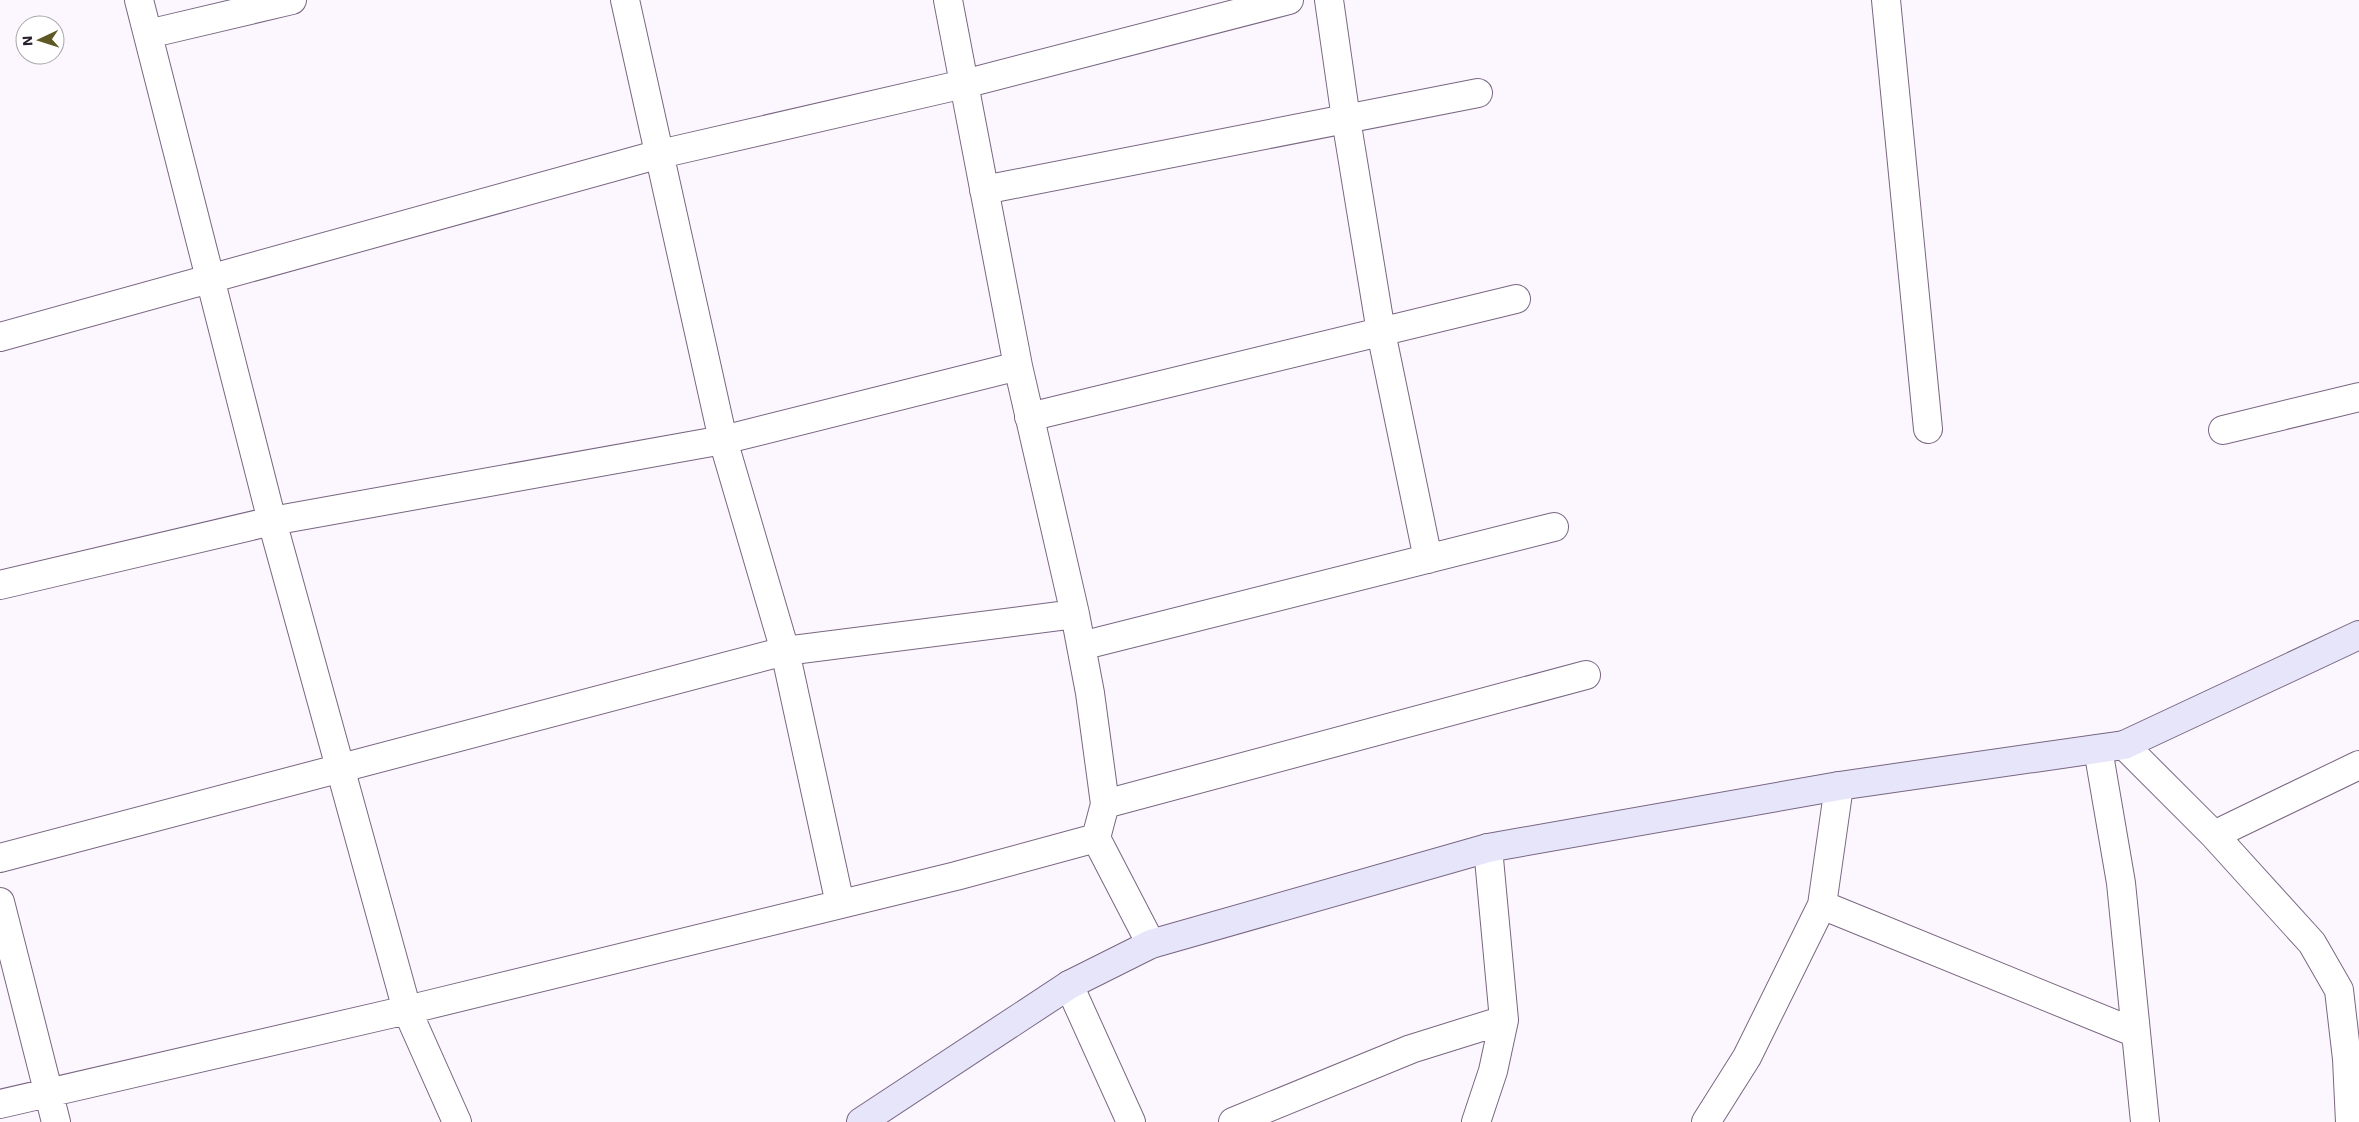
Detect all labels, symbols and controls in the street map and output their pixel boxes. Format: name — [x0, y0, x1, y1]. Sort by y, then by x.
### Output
north arrow — [15, 15, 65, 65]
text: N — [19, 35, 35, 47]

